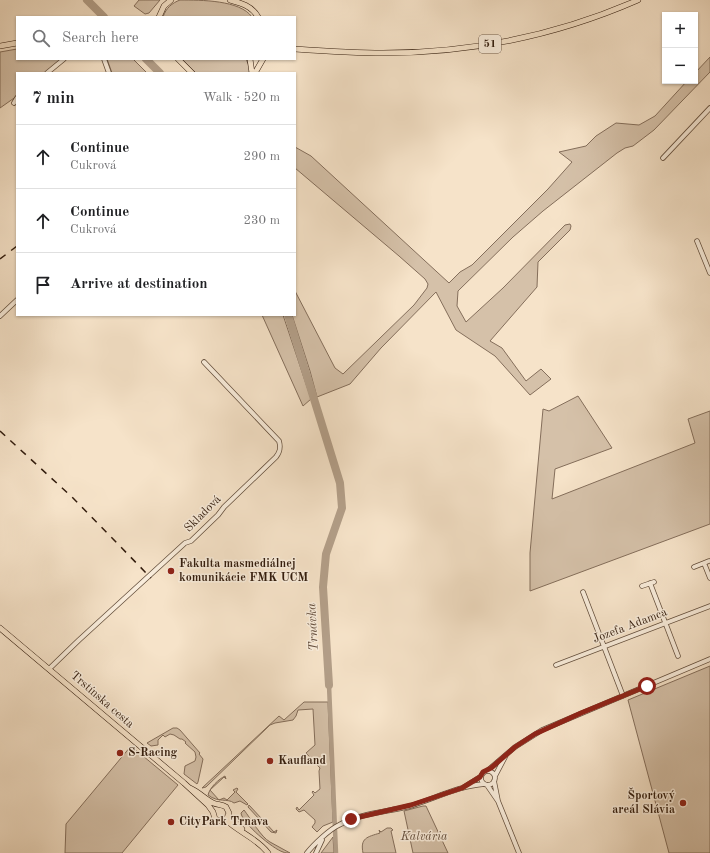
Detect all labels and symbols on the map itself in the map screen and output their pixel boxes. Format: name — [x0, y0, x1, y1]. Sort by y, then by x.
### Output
road number: 51 — [479, 35, 501, 53]
street label: Skladová — [182, 493, 224, 535]
place label: Fakulta masmediálnej komunikácie FMK UCM — [179, 558, 308, 584]
marker: Fakulta masmediálnej komunikácie FMK UCM — [166, 566, 176, 576]
water label: Trnávka — [305, 603, 321, 651]
street label: Jozefa Adamca — [591, 606, 669, 646]
street label: Trstínska cesta — [68, 669, 136, 731]
route start — [638, 677, 656, 695]
place label: S-Racing — [128, 747, 178, 759]
marker: S-Racing — [115, 748, 125, 758]
place label: Kaufland — [278, 755, 326, 767]
marker: Kaufland — [265, 756, 275, 766]
place label: Športový areál Slávia — [612, 787, 675, 816]
marker: Športový areál Slávia — [678, 798, 688, 808]
route end — [342, 810, 360, 828]
place label: CityPark Trnava — [179, 816, 268, 828]
marker: CityPark Trnava — [166, 817, 176, 827]
park label: Kalvária — [400, 831, 448, 843]

